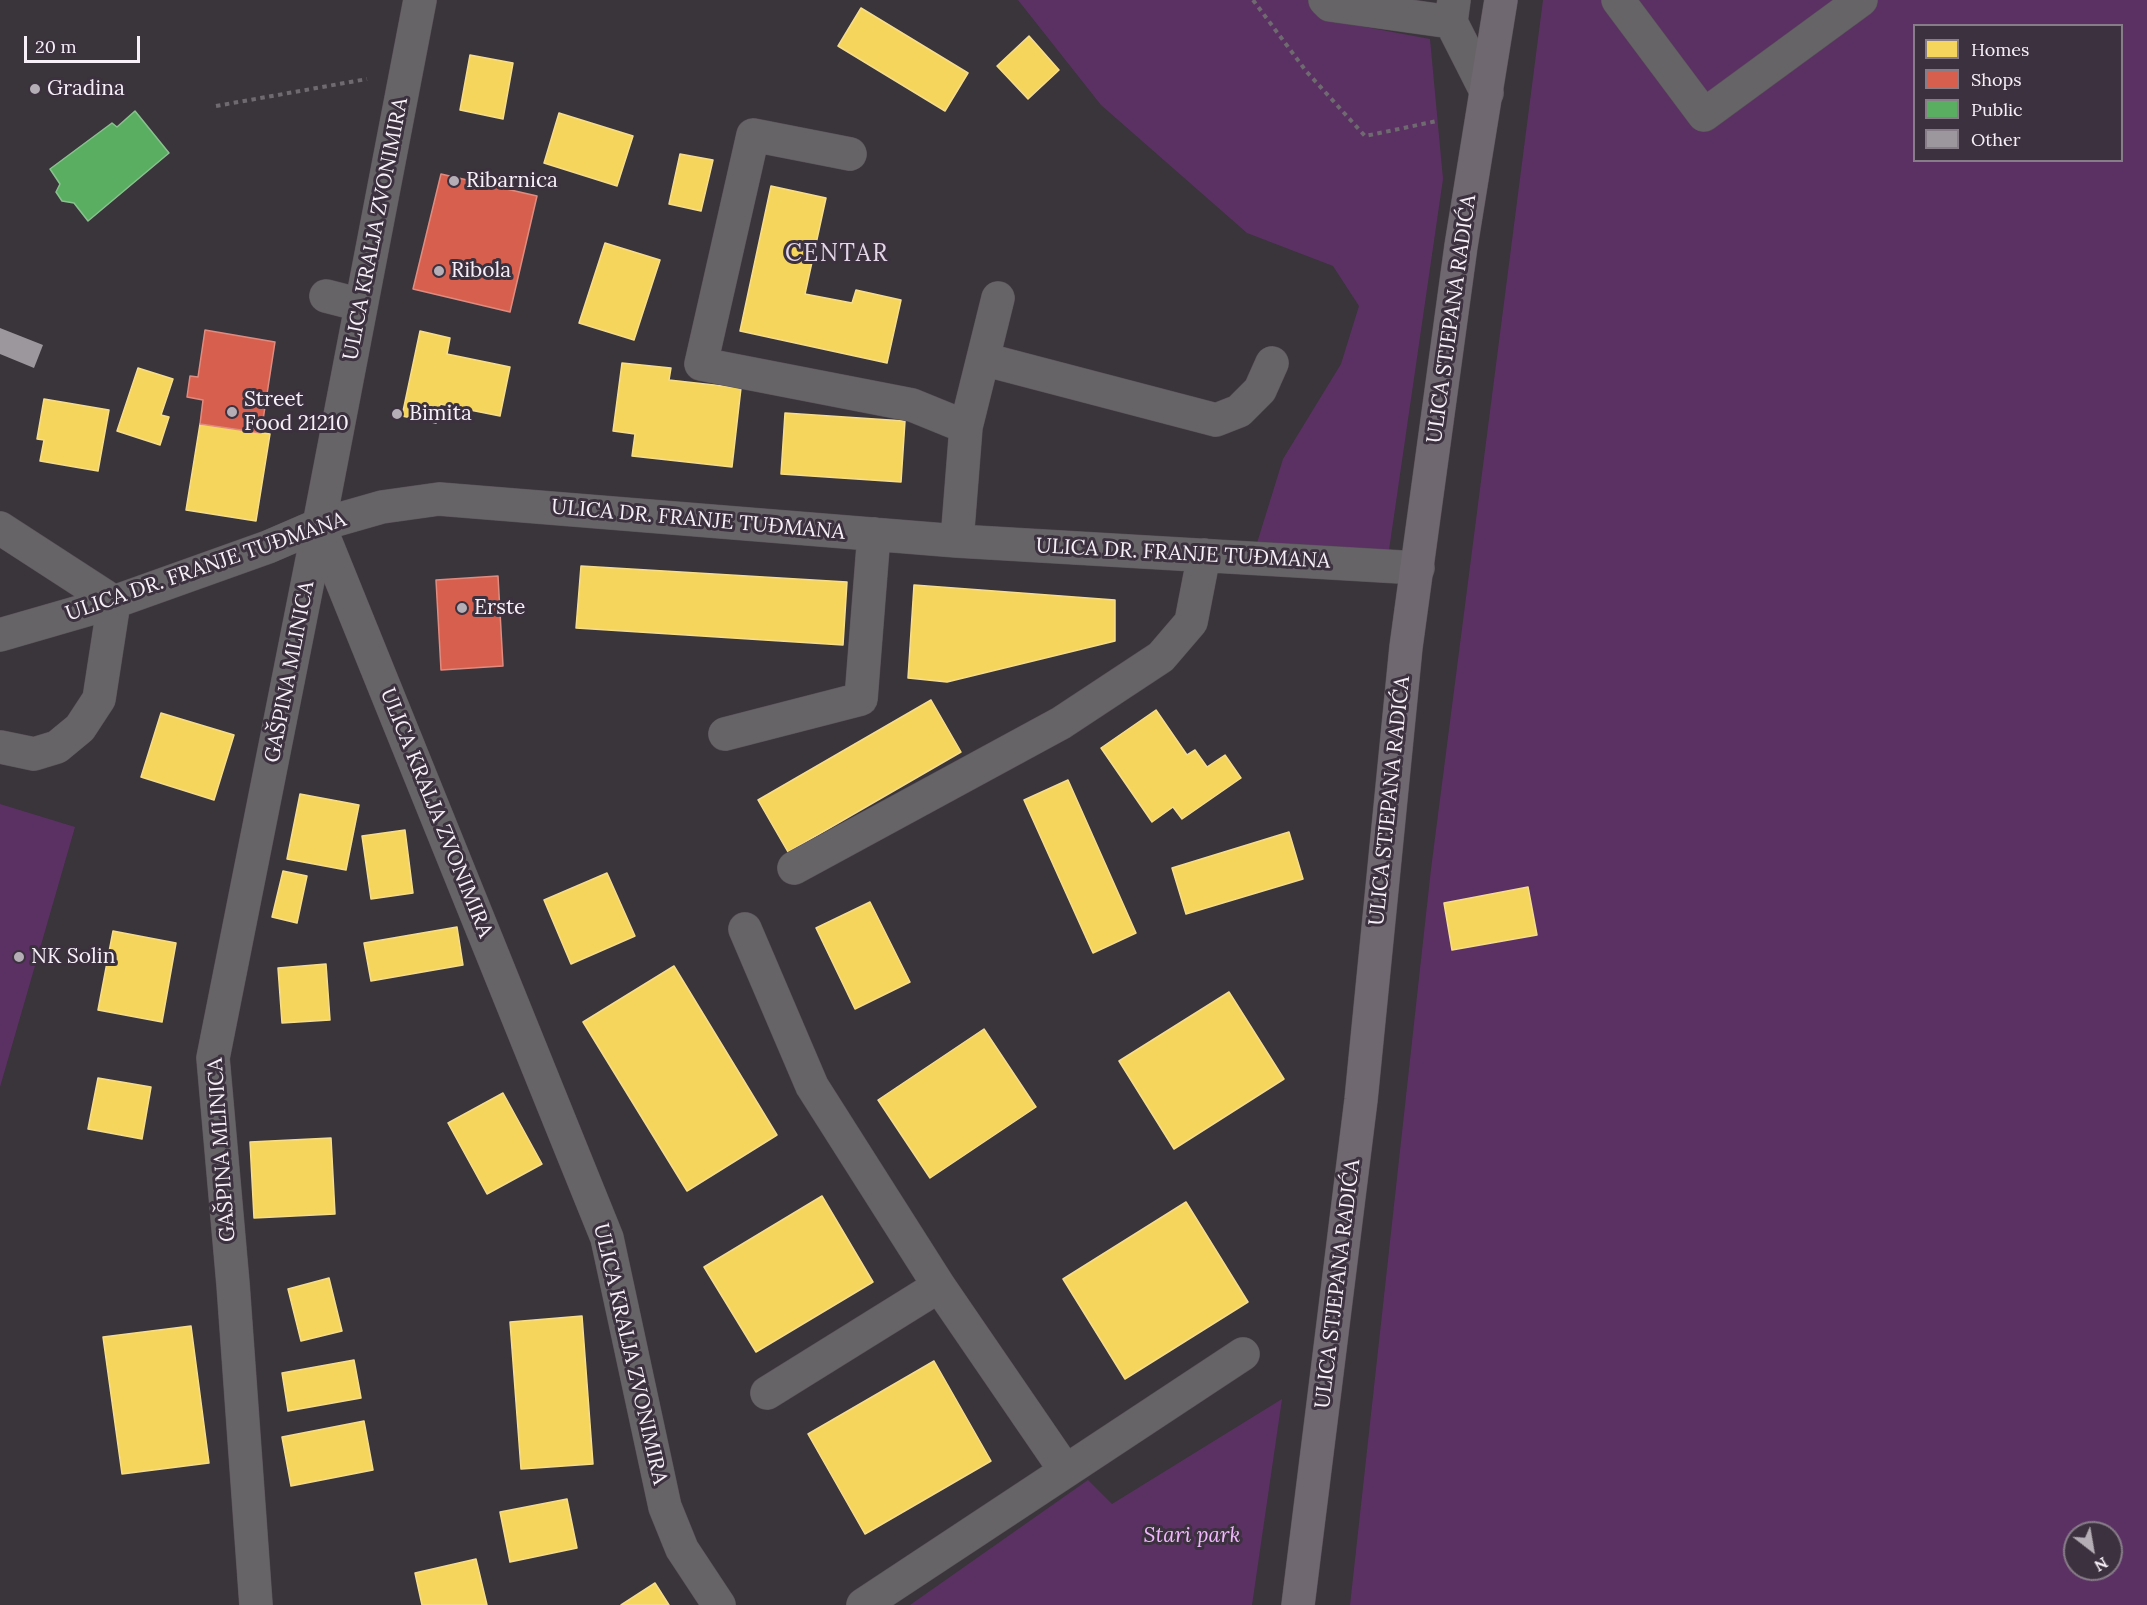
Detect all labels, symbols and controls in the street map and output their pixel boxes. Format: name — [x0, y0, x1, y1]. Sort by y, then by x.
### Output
scale bar — [27, 24, 142, 62]
legend — [1913, 24, 2123, 162]
text: 20 m — [35, 35, 77, 58]
text: Homes — [1971, 38, 2029, 61]
text: Shops — [1971, 68, 2022, 91]
place label: Gradina — [47, 76, 125, 102]
marker: Gradina — [28, 82, 42, 96]
street label: ULICA KRALJA ZVONIMIRA — [338, 96, 414, 362]
text: Public — [1971, 98, 2023, 121]
text: Other — [1971, 128, 2021, 151]
place label: Ribarnica — [466, 168, 558, 194]
marker: Ribarnica — [447, 174, 461, 188]
street label: ULICA STJEPANA RADIĆA — [1422, 193, 1482, 445]
district label: CENTAR — [785, 240, 889, 268]
place label: Ribola — [451, 258, 511, 284]
marker: Ribola — [432, 264, 446, 278]
place label: Street Food 21210 — [244, 387, 349, 437]
place label: Bimita — [409, 401, 472, 427]
marker: Street Food 21210 — [225, 405, 239, 419]
marker: Bimita — [390, 407, 404, 421]
street label: ULICA DR. FRANJE TUĐMANA — [550, 495, 846, 545]
street label: ULICA DR. FRANJE TUĐMANA — [63, 507, 349, 627]
street label: ULICA DR. FRANJE TUĐMANA — [1035, 534, 1331, 574]
street label: GAŠPINA MLINICA — [260, 579, 320, 765]
place label: Erste — [474, 595, 525, 621]
marker: Erste — [455, 601, 469, 615]
street label: ULICA STJEPANA RADIĆA — [1364, 675, 1416, 927]
street label: ULICA KRALJA ZVONIMIRA — [374, 684, 498, 942]
place label: NK Solin — [31, 944, 115, 970]
marker: NK Solin — [12, 950, 26, 964]
street label: GAŠPINA MLINICA — [203, 1057, 241, 1243]
street label: ULICA STJEPANA RADIĆA — [1310, 1158, 1366, 1410]
street label: ULICA KRALJA ZVONIMIRA — [588, 1221, 672, 1487]
north arrow — [2063, 1521, 2123, 1581]
park label: Stari park — [1144, 1523, 1240, 1549]
text: N — [2091, 1553, 2112, 1576]

